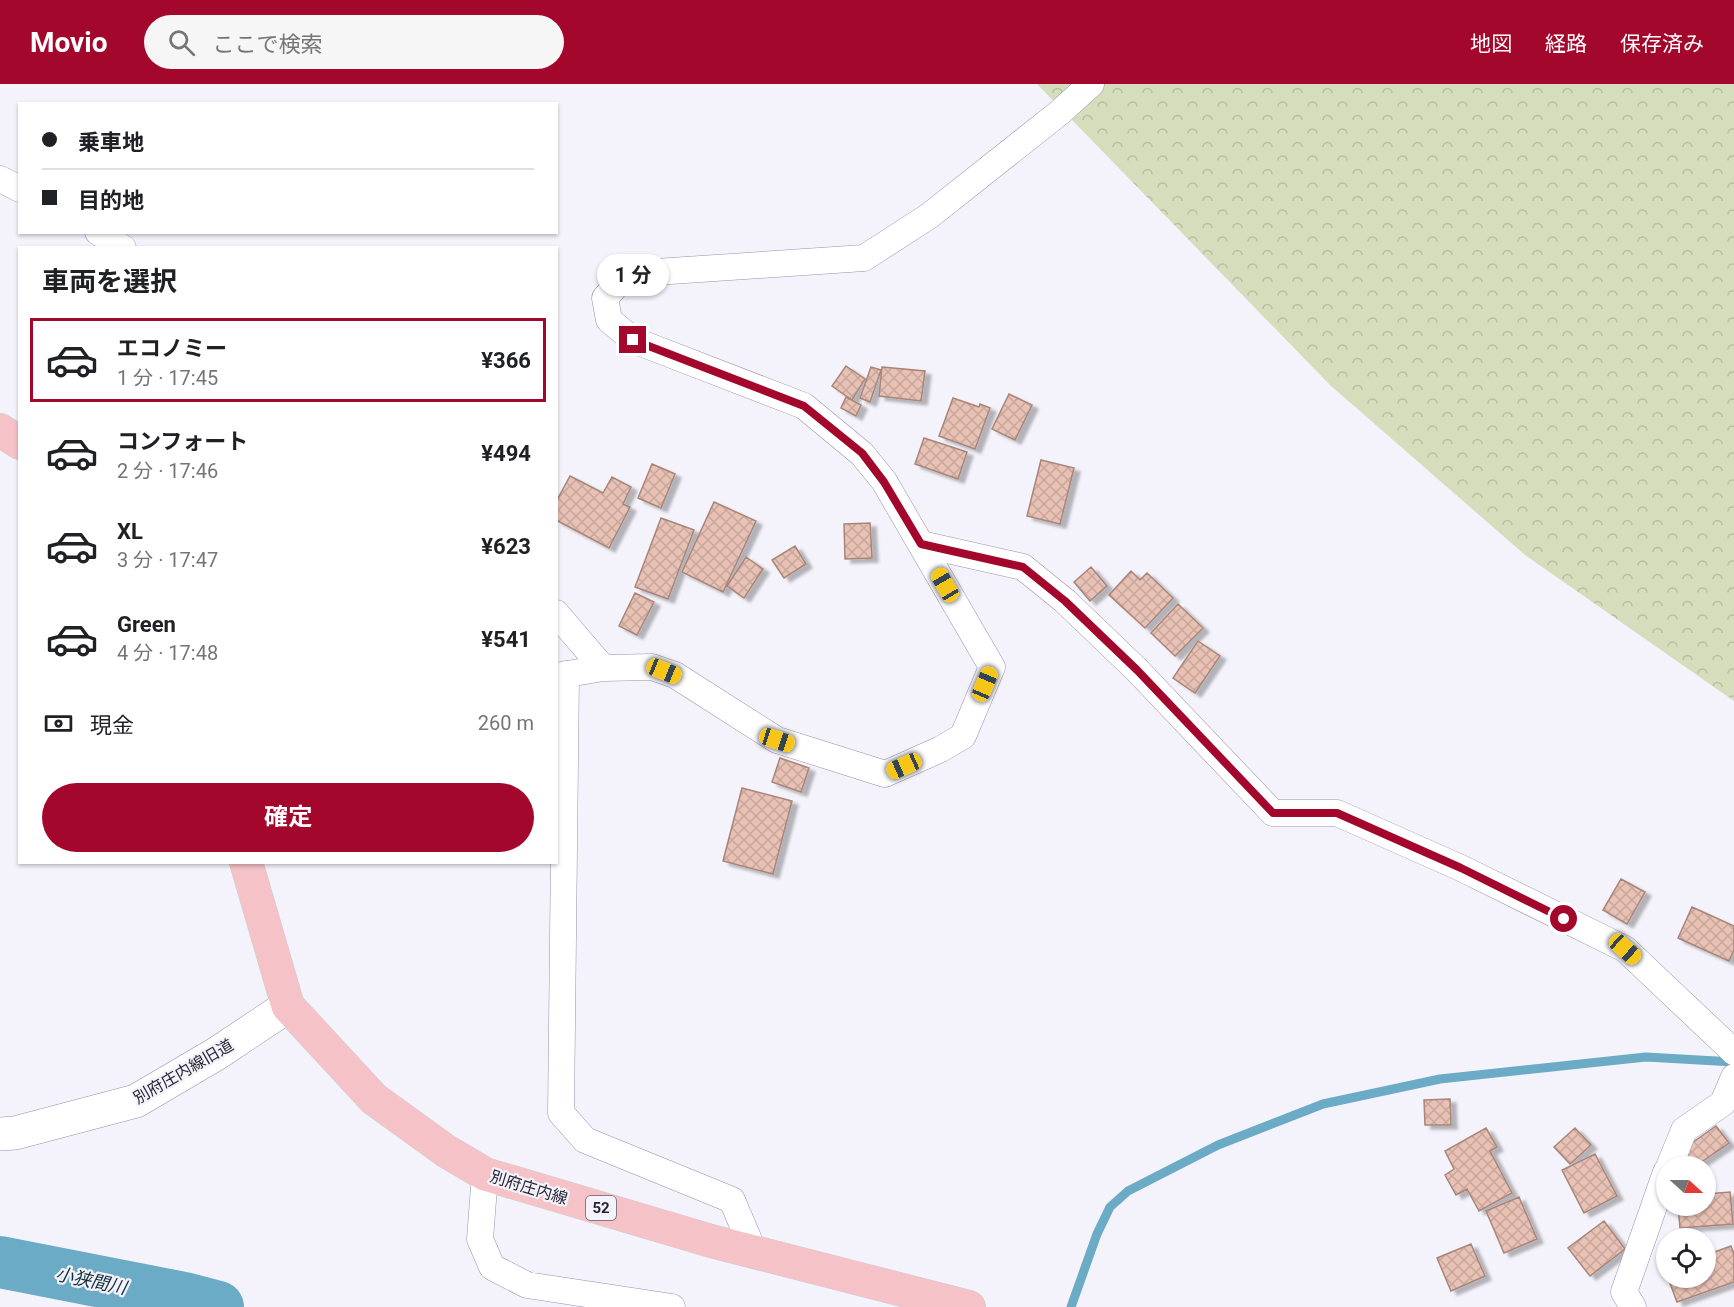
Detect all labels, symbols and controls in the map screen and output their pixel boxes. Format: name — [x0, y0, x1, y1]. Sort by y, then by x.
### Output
search box — [144, 15, 564, 69]
text: Movio — [30, 26, 108, 59]
icon: search — [165, 26, 198, 59]
text: ここで検索 — [213, 32, 323, 57]
text: 地図 — [1470, 32, 1512, 56]
text: 経路 — [1545, 32, 1587, 56]
text: 保存済み — [1620, 32, 1704, 56]
text: 乗車地 — [78, 130, 144, 155]
text: 目的地 — [78, 188, 144, 213]
callout: 1 分 — [597, 253, 669, 295]
text: 1 分 — [615, 263, 651, 287]
text: 車両を選択 — [42, 266, 177, 298]
route end — [619, 326, 646, 353]
icon: car — [45, 333, 99, 387]
text: エコノミー — [117, 336, 227, 361]
text: ¥366 — [481, 348, 531, 373]
text: 1 分 · 17:45 — [117, 366, 218, 390]
icon: car — [45, 426, 99, 480]
text: コンフォート — [117, 429, 248, 454]
text: ¥494 — [481, 441, 531, 466]
text: 2 分 · 17:46 — [117, 459, 218, 483]
icon: car — [45, 519, 99, 573]
text: XL — [117, 519, 143, 544]
text: ¥623 — [481, 534, 531, 559]
text: 3 分 · 17:47 — [117, 548, 218, 572]
car — [928, 565, 962, 605]
icon: car — [45, 612, 99, 666]
text: Green — [117, 612, 176, 637]
text: ¥541 — [481, 627, 531, 652]
text: 4 分 · 17:48 — [117, 641, 218, 665]
car — [644, 656, 684, 686]
car — [970, 664, 1000, 704]
icon: cash — [42, 707, 75, 740]
text: 260 m — [478, 711, 534, 735]
text: 現金 — [90, 713, 134, 738]
car — [757, 726, 797, 754]
car — [884, 750, 924, 782]
button: 確定 — [42, 783, 534, 852]
route start — [1550, 905, 1577, 932]
car — [1606, 930, 1644, 968]
street label: 別府庄内線旧道 — [130, 1035, 237, 1108]
north arrow — [1656, 1156, 1716, 1216]
map controls — [1656, 1156, 1716, 1288]
street label: 別府庄内線 — [488, 1167, 570, 1208]
road number: 52 — [586, 1196, 616, 1220]
button: locate — [1656, 1228, 1716, 1288]
water label: 小狭間川 — [54, 1263, 130, 1299]

